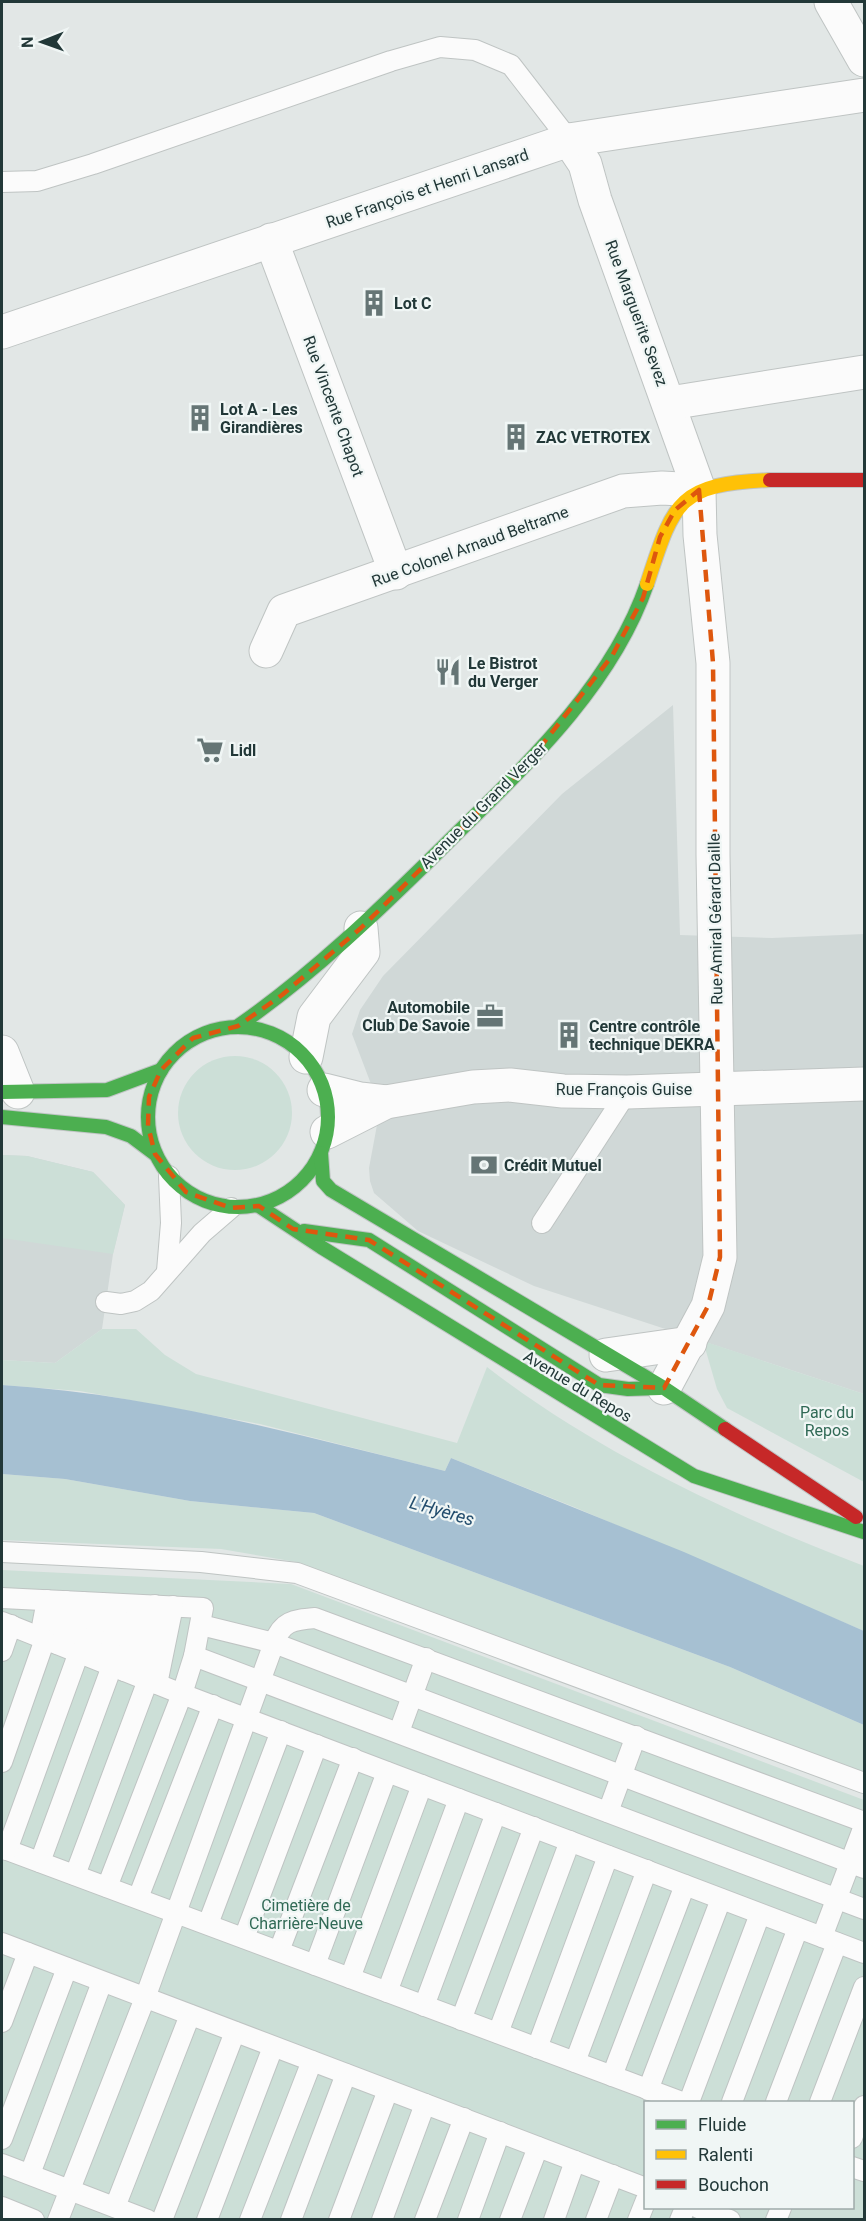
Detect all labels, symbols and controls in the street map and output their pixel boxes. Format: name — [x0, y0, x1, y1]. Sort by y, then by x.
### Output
north arrow — [12, 12, 72, 72]
text: N — [18, 36, 37, 48]
street label: Rue François et Henri Lansard — [323, 145, 531, 232]
street label: Rue Marguerite Sevez — [601, 237, 672, 389]
building icon: Lot C — [359, 288, 389, 318]
place label: Lot C — [394, 294, 432, 313]
street label: Rue Vincente Chapot — [299, 333, 368, 479]
place label: Lot A - Les Girandières — [220, 400, 303, 437]
building icon: Lot A - Les Girandières — [185, 403, 215, 433]
building icon: ZAC VETROTEX — [501, 422, 531, 452]
place label: ZAC VETROTEX — [536, 428, 650, 447]
street label: Rue Colonel Arnaud Beltrame — [369, 502, 571, 591]
place label: Le Bistrot du Verger — [468, 654, 538, 691]
restaurant icon: Le Bistrot du Verger — [433, 657, 463, 687]
supermarket icon: Lidl — [195, 735, 225, 765]
street label: Avenue du Grand Verger — [416, 738, 551, 873]
place label: Lidl — [230, 741, 256, 760]
street label: Rue Amiral Gérard Daille — [705, 833, 726, 1005]
place label: Automobile Club De Savoie — [362, 998, 470, 1035]
office icon: Automobile Club De Savoie — [475, 1001, 505, 1031]
place label: Centre contrôle technique DEKRA — [589, 1017, 715, 1054]
building icon: Centre contrôle technique DEKRA — [554, 1020, 584, 1050]
street label: Rue François Guise — [556, 1080, 692, 1099]
bank icon: Crédit Mutuel — [469, 1150, 499, 1180]
place label: Crédit Mutuel — [504, 1156, 602, 1175]
street label: Avenue du Repos — [520, 1347, 635, 1426]
park label: Parc du Repos — [800, 1403, 854, 1440]
water label: L'Hyères — [407, 1491, 477, 1530]
park label: Cimetière de Charrière-Neuve — [249, 1896, 363, 1933]
legend — [644, 2101, 854, 2209]
text: Fluide — [698, 2114, 746, 2135]
text: Ralenti — [698, 2144, 753, 2165]
text: Bouchon — [698, 2174, 769, 2195]

